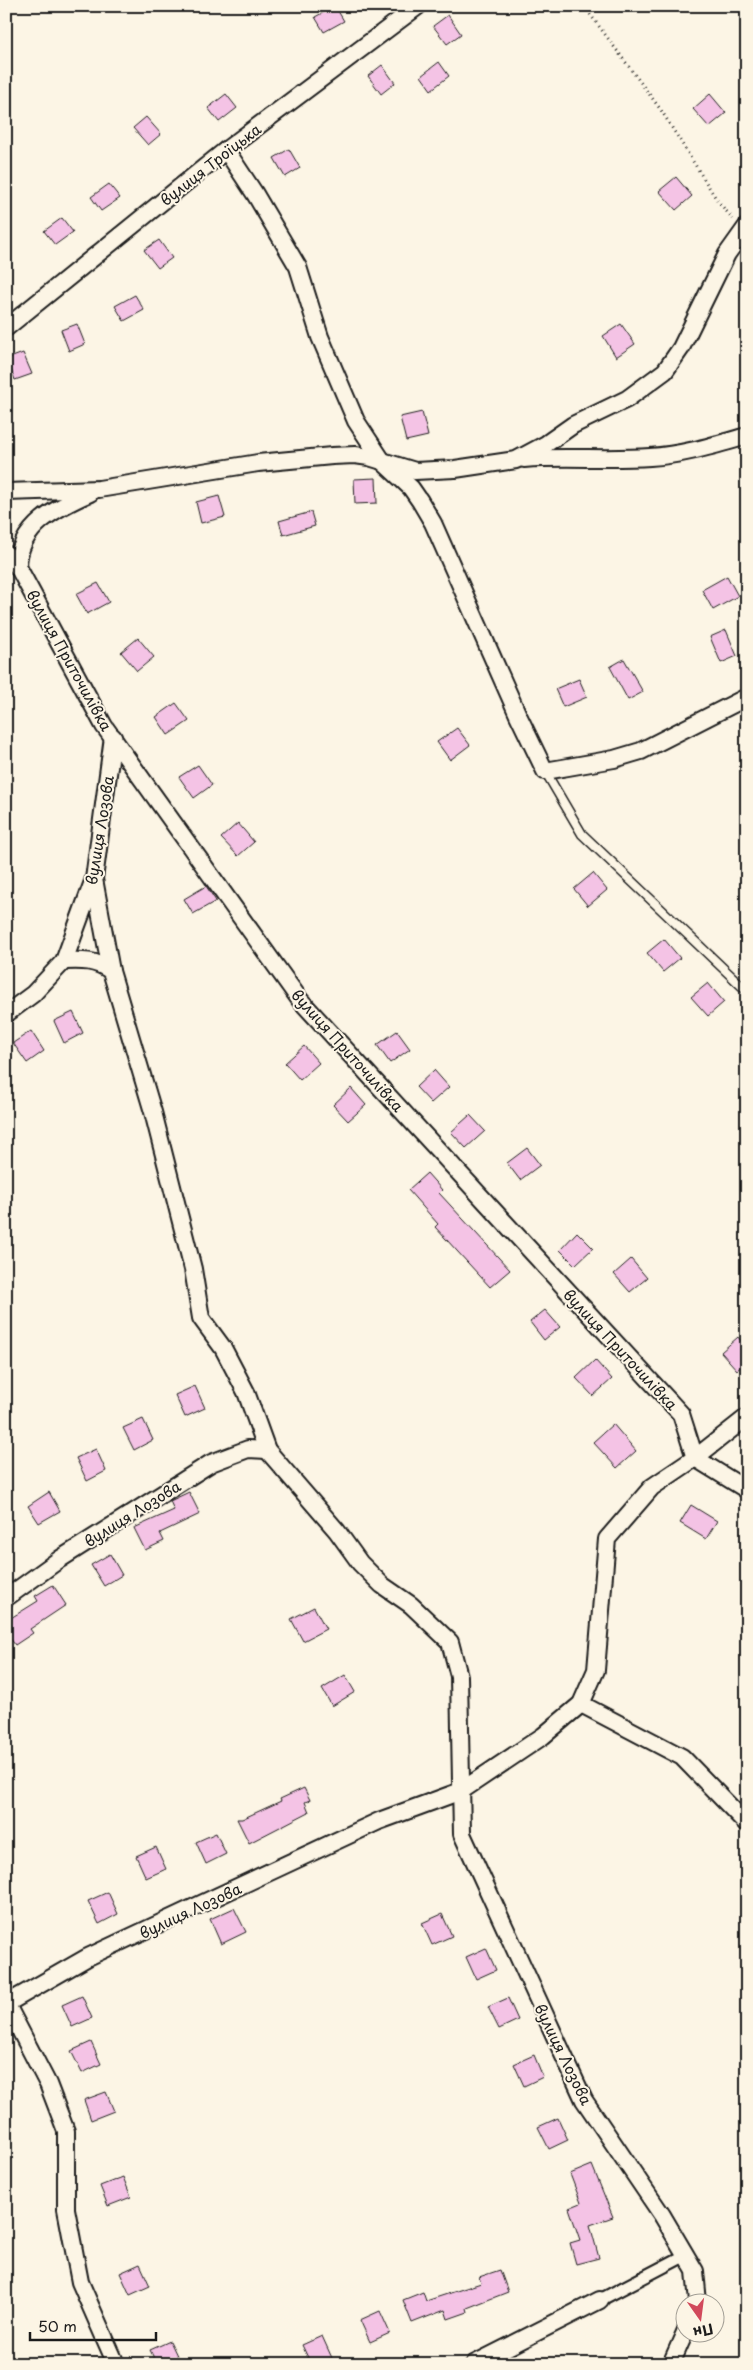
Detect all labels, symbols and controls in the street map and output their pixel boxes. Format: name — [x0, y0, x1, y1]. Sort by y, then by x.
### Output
street label: вулиця Троїцька — [155, 117, 266, 211]
street label: вулиця Приточилівка — [22, 585, 119, 735]
street label: вулиця Лозова — [79, 773, 119, 886]
street label: вулиця Приточилівка — [286, 983, 410, 1117]
street label: вулиця Приточилівка — [559, 1283, 684, 1415]
street label: вулиця Лозова — [79, 1474, 185, 1552]
street label: вулиця Лозова — [135, 1876, 245, 1944]
street label: вулиця Лозова — [529, 1999, 599, 2109]
north arrow — [676, 2292, 726, 2342]
scale bar — [30, 2310, 156, 2342]
text: 50 m — [38, 2314, 77, 2337]
text: Пн — [691, 2318, 716, 2344]

